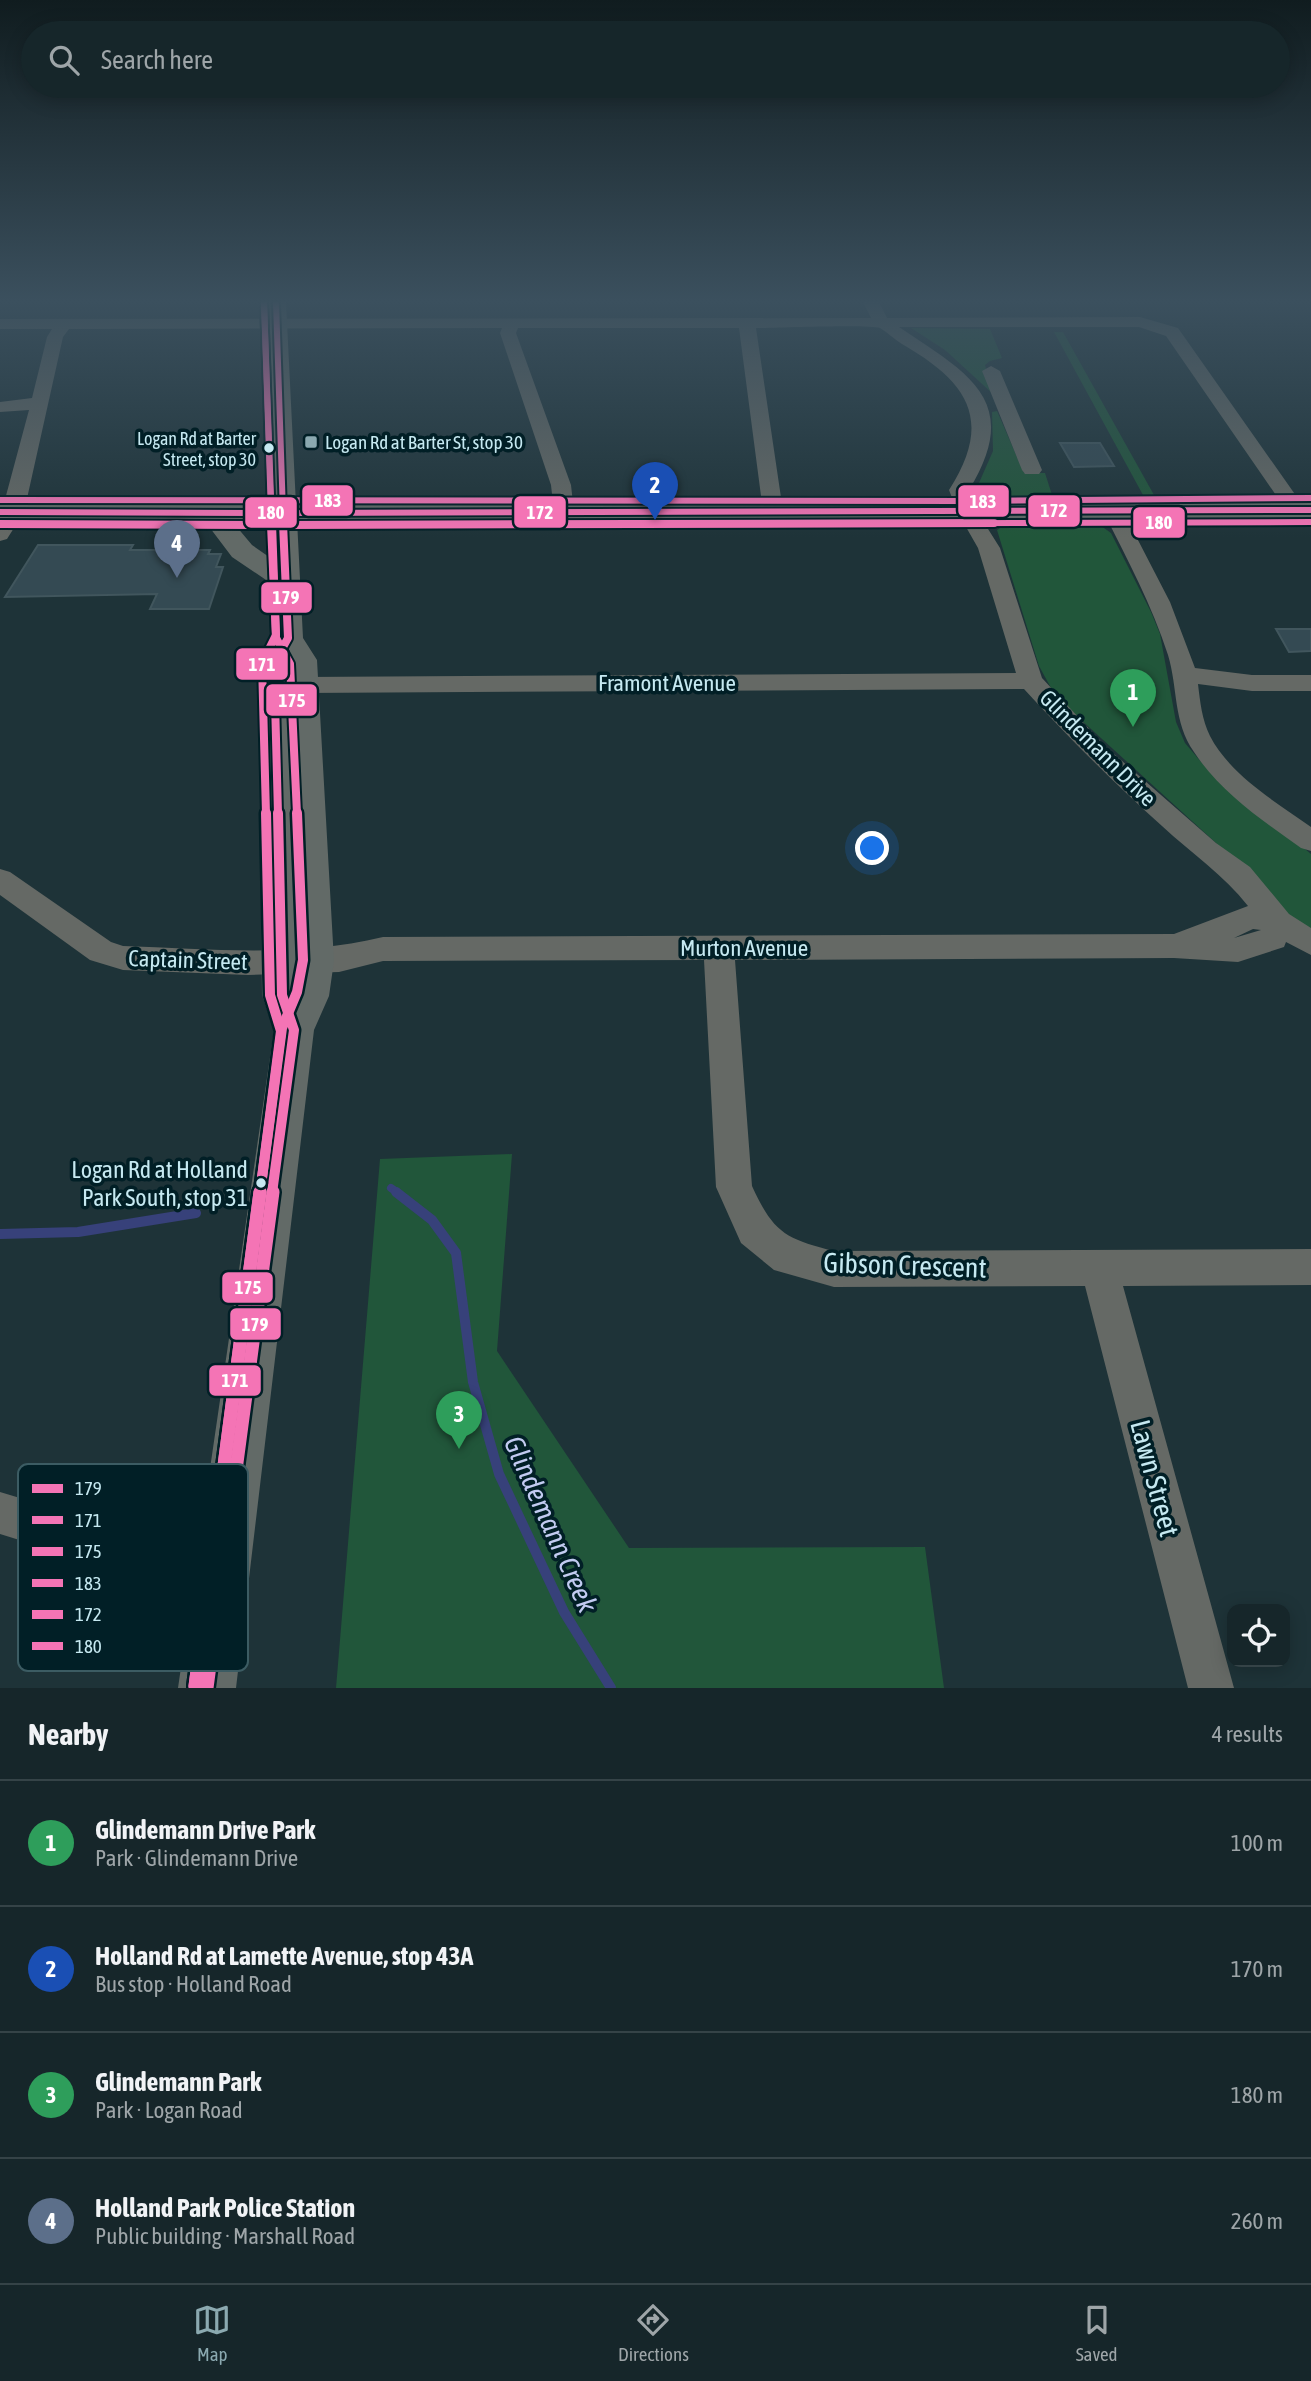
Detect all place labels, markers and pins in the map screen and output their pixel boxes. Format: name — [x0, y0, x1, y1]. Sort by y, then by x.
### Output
place label: Logan Rd at Barter Street, stop 30 — [137, 428, 257, 470]
place label: Logan Rd at Barter St, stop 30 — [325, 431, 523, 453]
marker: Logan Rd at Barter St, stop 30 — [303, 434, 319, 450]
marker: Logan Rd at Barter Street, stop 30 — [262, 441, 276, 455]
pin: 2 — [632, 462, 678, 520]
pin: 4 — [154, 520, 200, 578]
pin: 1 — [1110, 669, 1156, 727]
place label: Logan Rd at Holland Park South, stop 31 — [71, 1156, 248, 1211]
marker: Logan Rd at Holland Park South, stop 31 — [254, 1176, 268, 1190]
pin: 3 — [436, 1391, 482, 1449]

